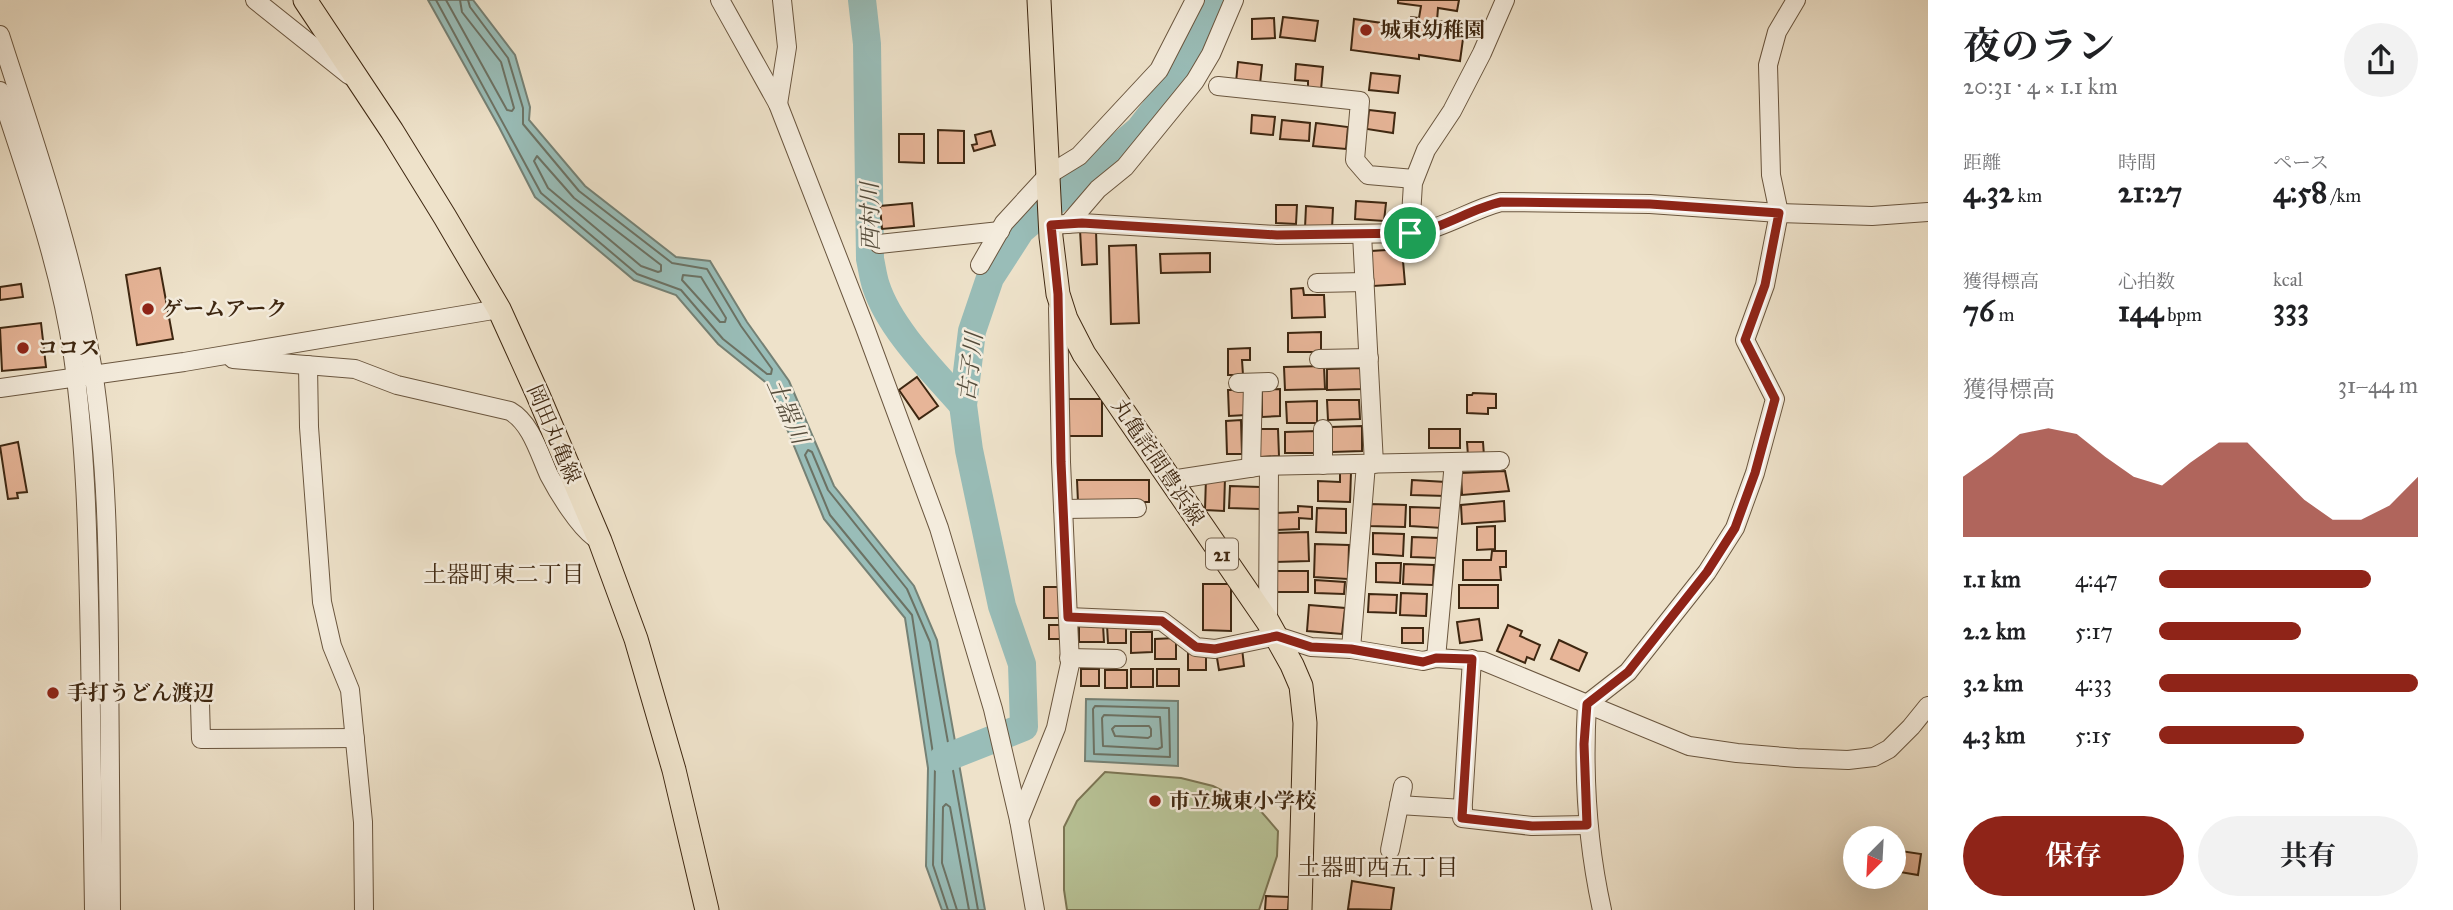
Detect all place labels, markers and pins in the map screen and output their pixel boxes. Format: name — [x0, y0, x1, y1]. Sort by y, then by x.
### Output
place label: 城東幼稚園 — [1380, 17, 1485, 43]
marker: 城東幼稚園 — [1358, 22, 1374, 38]
pin — [1380, 203, 1440, 263]
place label: ゲームアーク — [162, 296, 287, 322]
marker: ゲームアーク — [140, 301, 156, 317]
place label: ココス — [37, 335, 100, 361]
marker: ココス — [15, 340, 31, 356]
place label: 手打うどん渡辺 — [67, 680, 214, 706]
marker: 手打うどん渡辺 — [45, 685, 61, 701]
place label: 市立城東小学校 — [1169, 788, 1316, 814]
marker: 市立城東小学校 — [1147, 793, 1163, 809]

